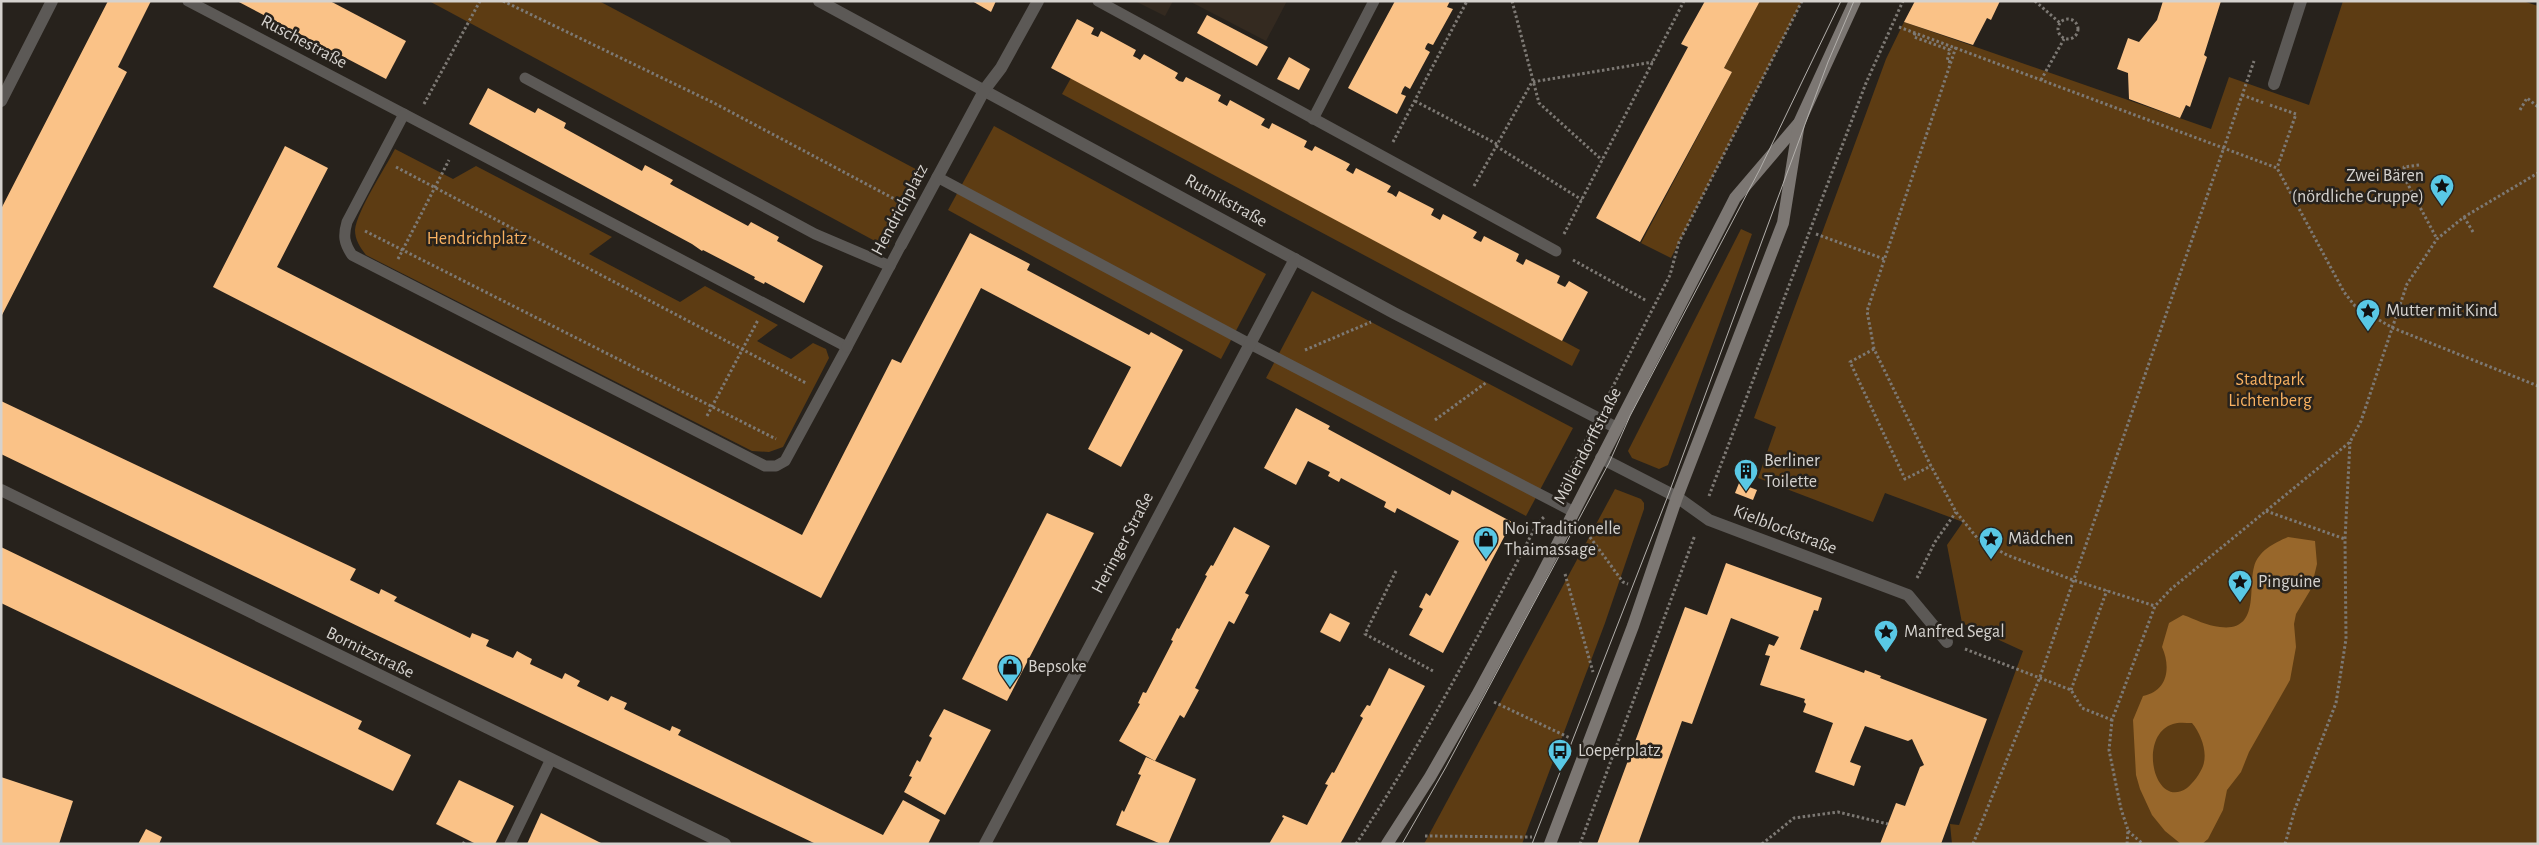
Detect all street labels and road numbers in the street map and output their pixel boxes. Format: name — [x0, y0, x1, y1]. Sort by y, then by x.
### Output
street label: Ruschestraße — [258, 12, 350, 72]
street label: Hendrichplatz — [868, 161, 932, 259]
street label: Rutnikstraße — [1182, 171, 1270, 231]
street label: Möllendorffstraße — [1551, 385, 1625, 507]
street label: Heringer Straße — [1089, 489, 1157, 597]
street label: Kielblockstraße — [1731, 502, 1839, 558]
street label: Bornitzstraße — [323, 624, 417, 682]

